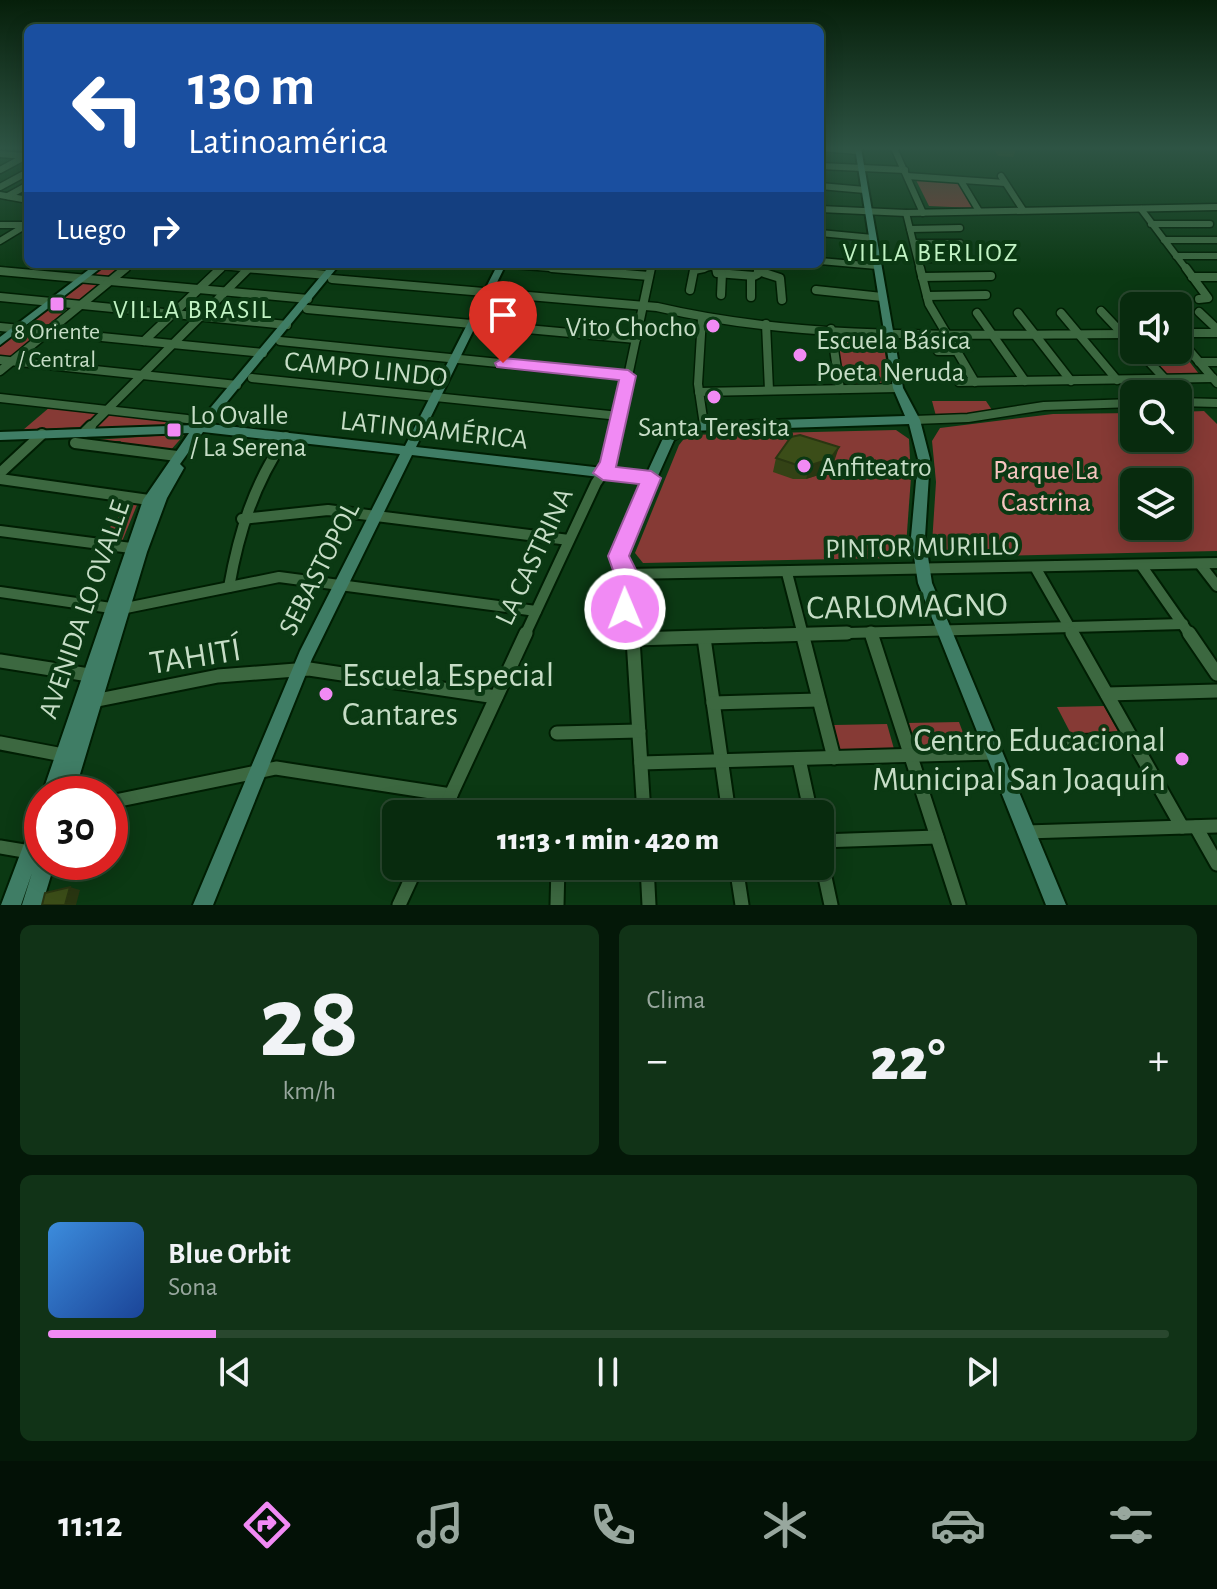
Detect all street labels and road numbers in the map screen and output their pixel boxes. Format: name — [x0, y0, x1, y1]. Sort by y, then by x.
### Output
street label: CAMPO LINDO — [283, 347, 449, 392]
street label: LATINOAMÉRICA — [339, 404, 529, 455]
street label: LA CASTRINA — [491, 484, 579, 630]
street label: AVENIDA LO OVALLE — [34, 497, 135, 722]
street label: SEBASTOPOL — [274, 498, 365, 640]
street label: PINTOR MURILLO — [825, 532, 1019, 564]
street label: CARLOMAGNO — [806, 588, 1008, 626]
street label: TAHITÍ — [147, 630, 244, 681]

